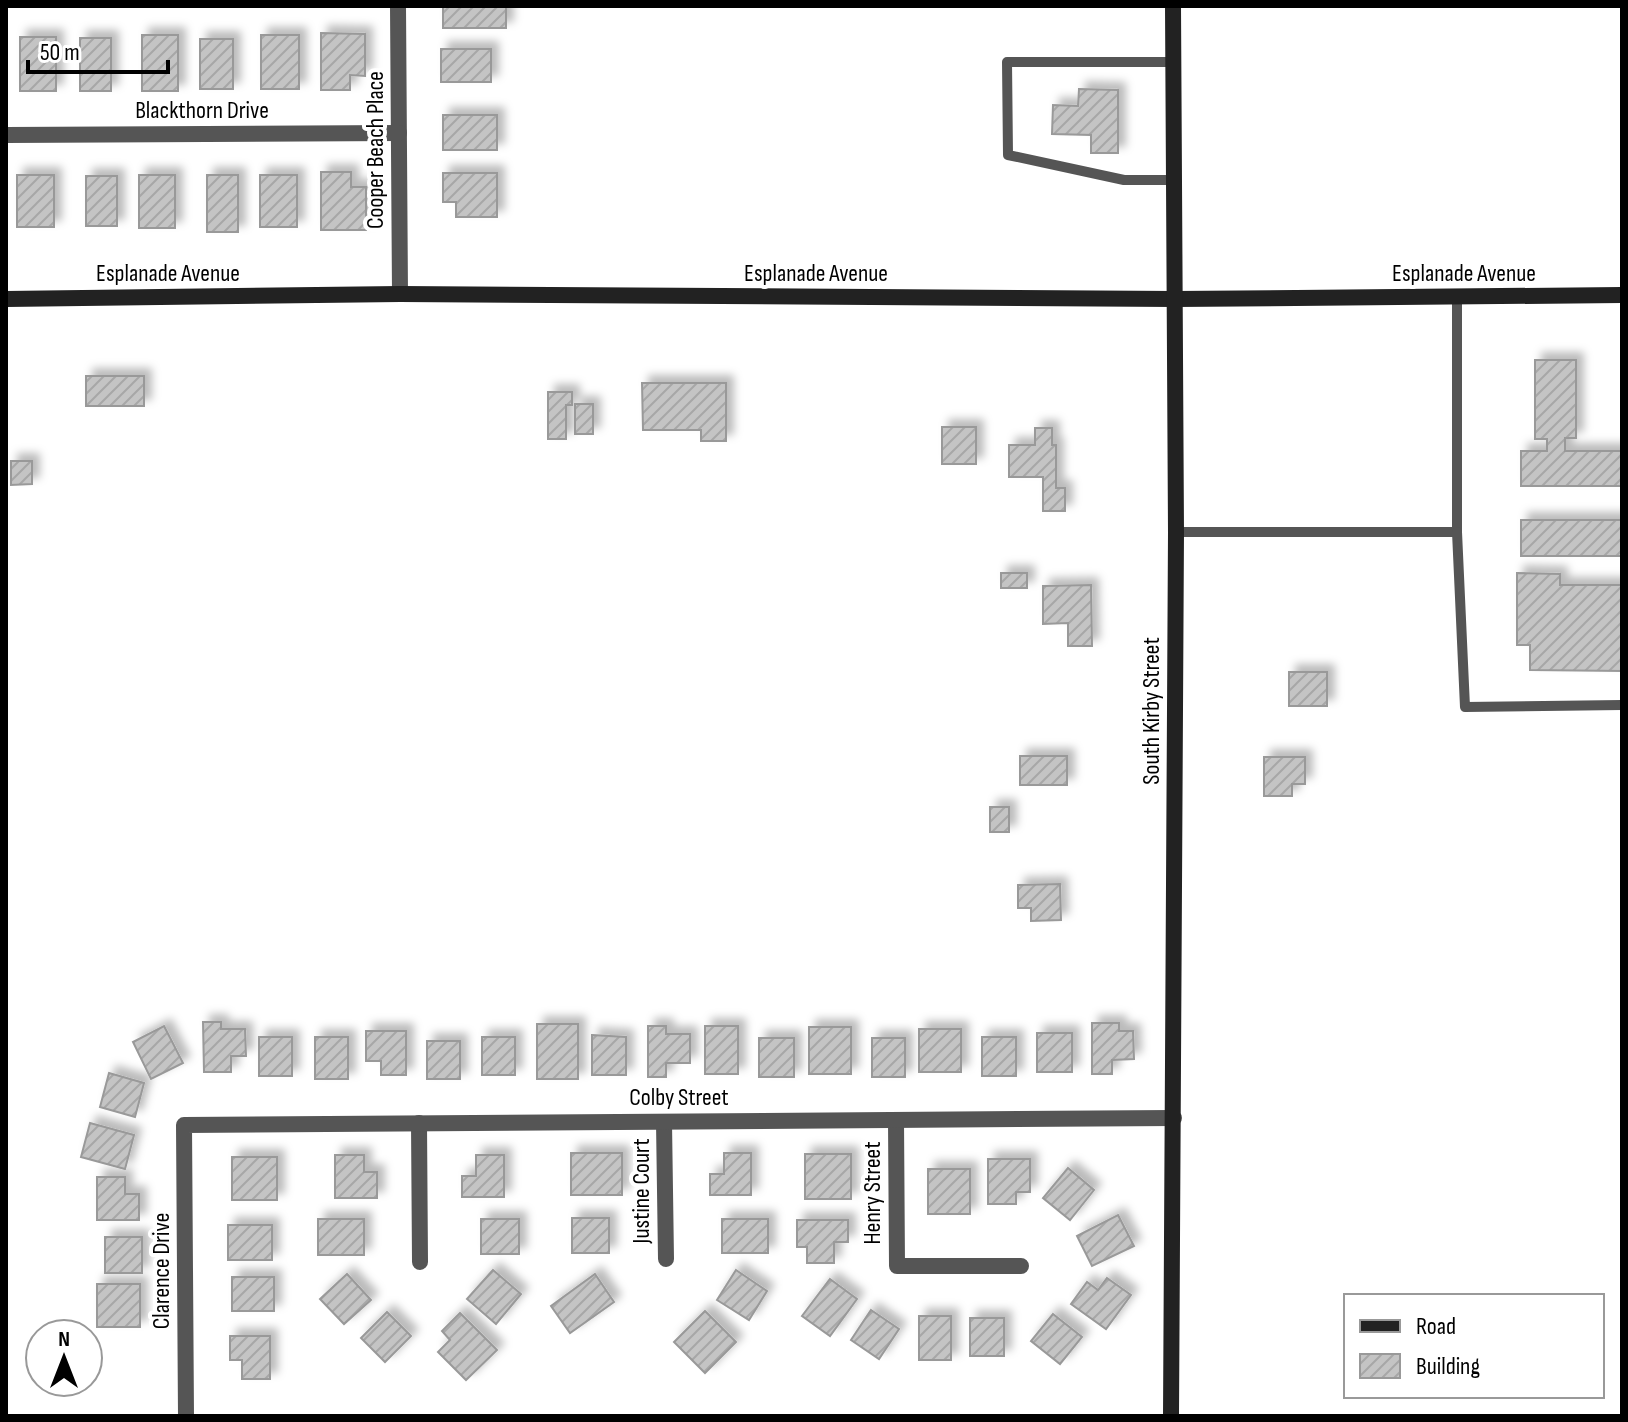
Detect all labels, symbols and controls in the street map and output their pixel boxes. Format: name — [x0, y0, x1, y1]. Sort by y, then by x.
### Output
scale bar — [28, 24, 168, 74]
text: 50 m — [40, 38, 80, 67]
street label: Cooper Beach Place — [361, 71, 390, 229]
street label: Blackthorn Drive — [135, 96, 269, 125]
street label: Esplanade Avenue — [96, 259, 240, 288]
street label: Esplanade Avenue — [744, 259, 888, 288]
street label: Esplanade Avenue — [1392, 259, 1536, 288]
street label: South Kirby Street — [1137, 637, 1166, 785]
street label: Colby Street — [629, 1083, 729, 1112]
street label: Justine Court — [627, 1139, 656, 1245]
street label: Henry Street — [858, 1142, 887, 1244]
street label: Clarence Drive — [147, 1213, 176, 1329]
legend — [1344, 1294, 1604, 1398]
text: Road — [1416, 1312, 1456, 1341]
north arrow — [24, 1318, 104, 1398]
text: N — [58, 1326, 70, 1353]
text: Building — [1416, 1352, 1480, 1381]

